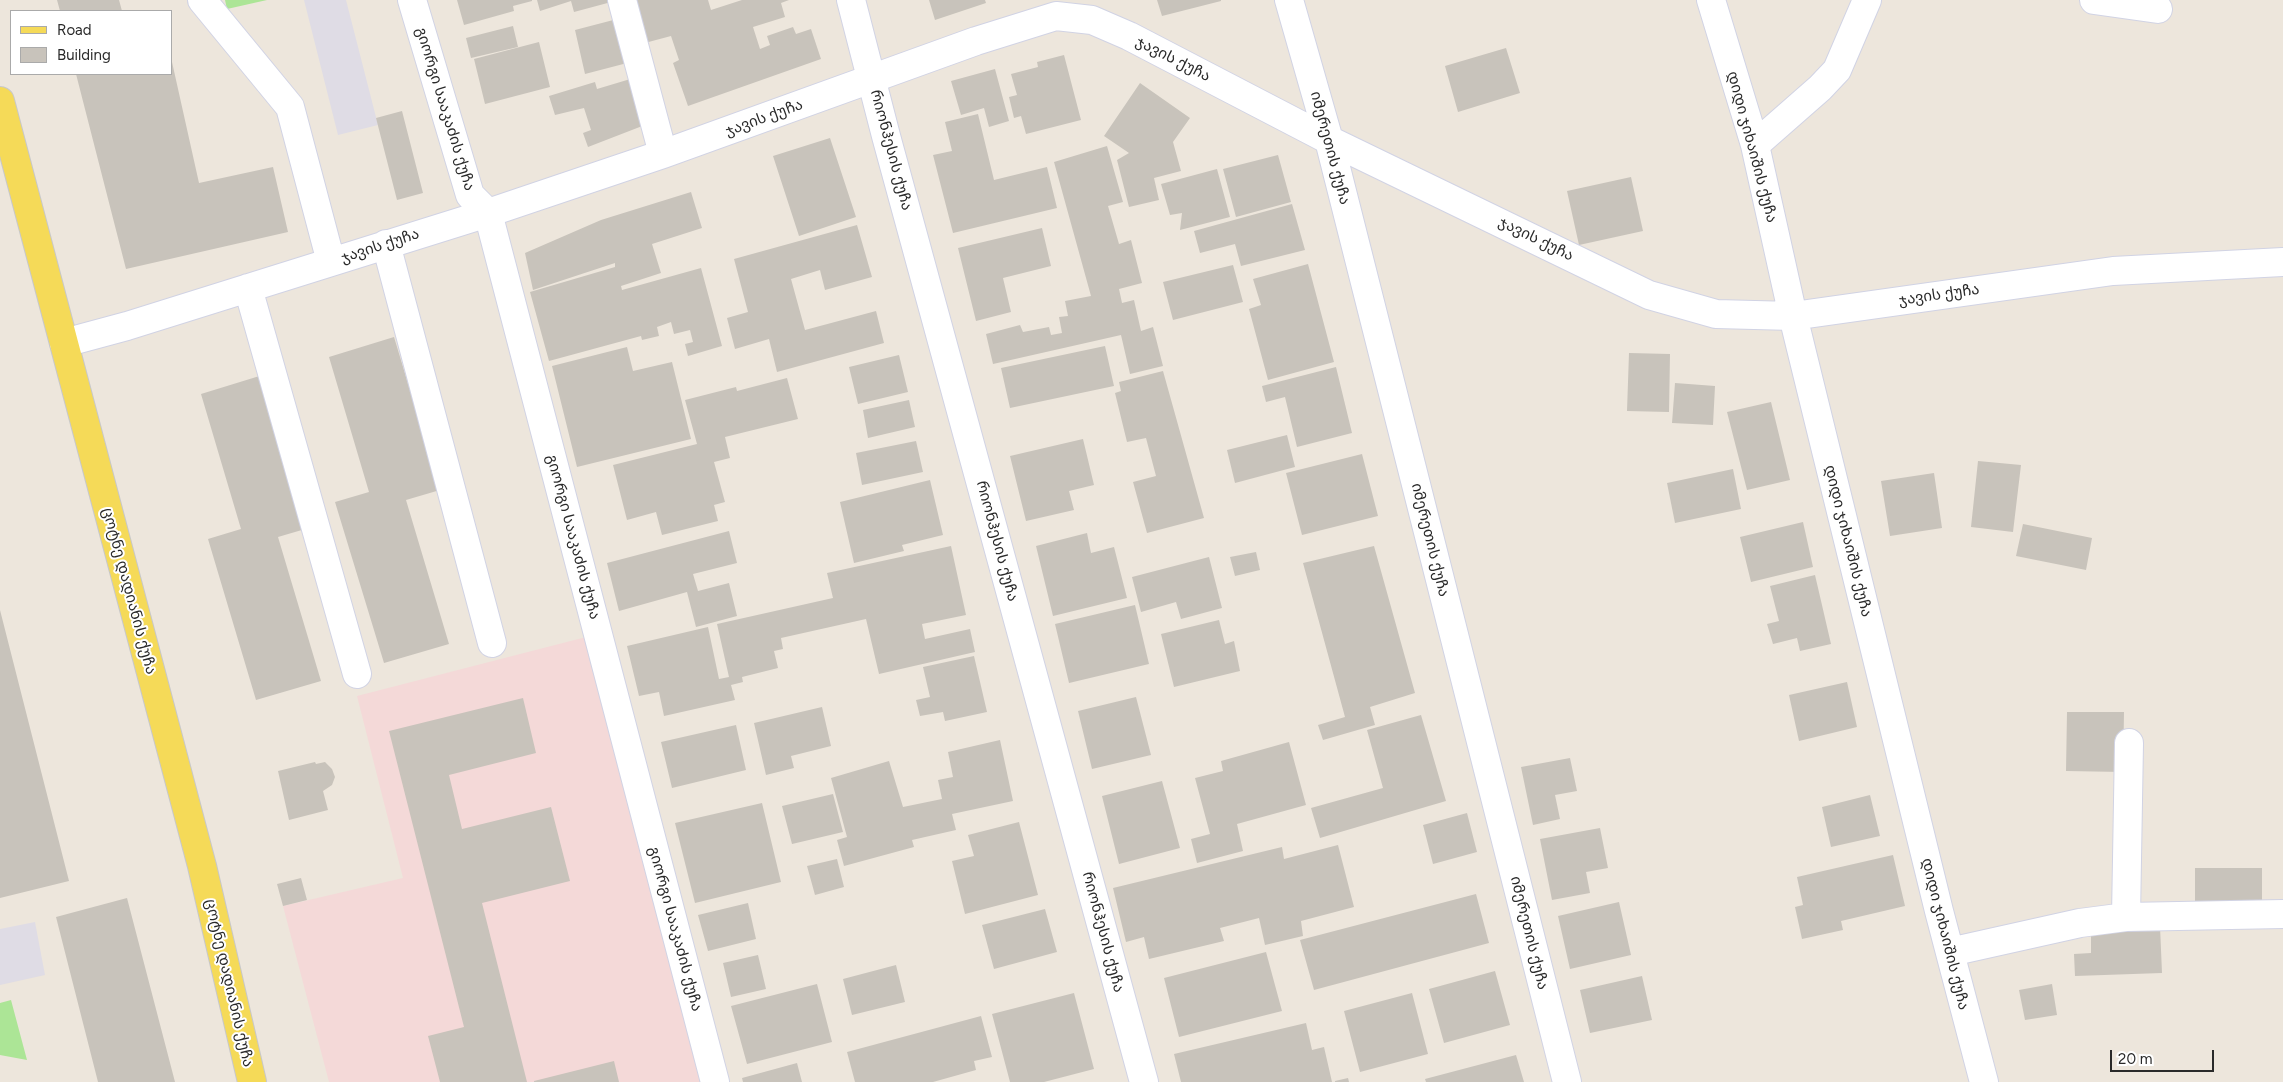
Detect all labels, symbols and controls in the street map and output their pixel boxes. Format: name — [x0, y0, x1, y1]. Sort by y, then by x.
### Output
legend — [10, 10, 172, 75]
text: Road — [57, 21, 92, 39]
street label: გიორგი სააკაძის ქუჩა — [412, 25, 478, 193]
street label: ჯავის ქუჩა — [1133, 32, 1213, 86]
text: Building — [57, 46, 111, 64]
street label: დიდი ჯიხაიშის ქუჩა — [1723, 69, 1781, 225]
street label: რიონჰესის ქუჩა — [866, 88, 916, 212]
street label: იმერეთის ქუჩა — [1306, 89, 1354, 207]
street label: ჯავის ქუჩა — [723, 96, 805, 140]
street label: ჯავის ქუჩა — [1495, 213, 1577, 265]
street label: ჯავის ქუჩა — [338, 225, 422, 267]
street label: ჯავის ქუჩა — [1897, 280, 1981, 310]
street label: გიორგი სააკაძის ქუჩა — [542, 453, 604, 621]
street label: დიდი ჯიხაიშის ქუჩა — [1820, 463, 1876, 619]
street label: რიონჰესის ქუჩა — [972, 479, 1022, 603]
street label: იმერეთის ქუჩა — [1407, 481, 1453, 599]
street label: ცოტნე დადიანის ქუჩა — [98, 506, 160, 676]
street label: გიორგი სააკაძის ქუჩა — [644, 845, 706, 1013]
street label: დიდი ჯიხაიშის ქუჩა — [1917, 856, 1973, 1012]
street label: რიონჰესის ქუჩა — [1078, 870, 1128, 994]
street label: იმერეთის ქუჩა — [1506, 874, 1552, 992]
street label: ცოტნე დადიანის ქუჩა — [201, 897, 257, 1069]
scale bar — [2113, 1040, 2217, 1072]
text: 20 m — [2118, 1050, 2152, 1068]

